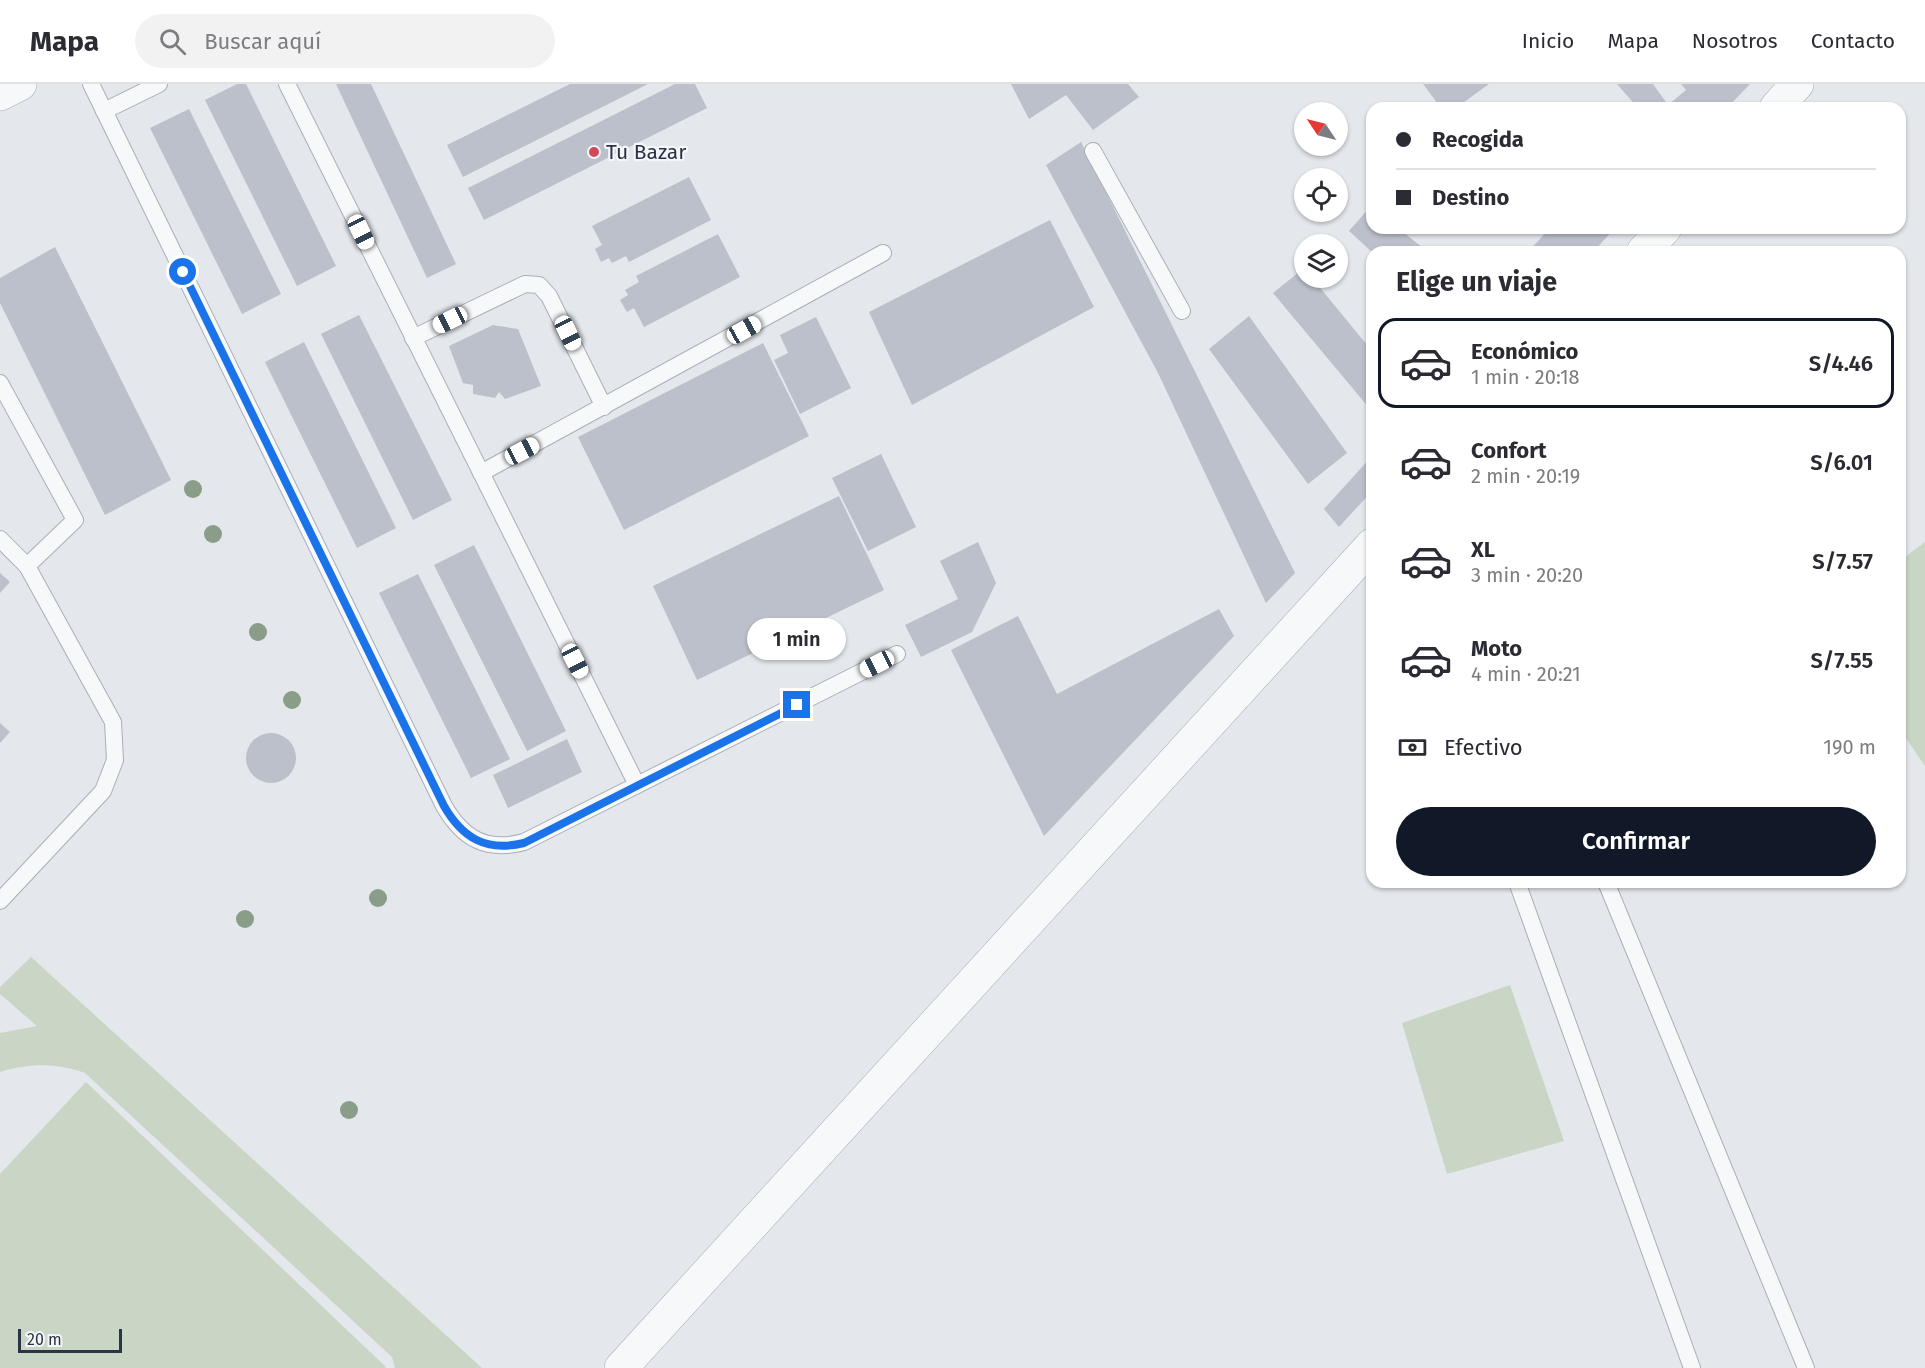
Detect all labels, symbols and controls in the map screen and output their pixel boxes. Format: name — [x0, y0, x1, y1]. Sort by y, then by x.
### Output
search box — [135, 14, 555, 68]
text: Mapa — [30, 25, 99, 58]
icon: search — [156, 25, 189, 58]
text: Buscar aquí — [204, 28, 321, 55]
text: Inicio — [1522, 28, 1574, 54]
text: Mapa — [1607, 28, 1659, 54]
text: Nosotros — [1692, 28, 1778, 54]
text: Contacto — [1811, 28, 1895, 54]
north arrow — [1294, 102, 1348, 156]
map controls — [1294, 102, 1348, 288]
text: Recogida — [1432, 126, 1524, 153]
place label: Tu Bazar — [606, 139, 686, 165]
marker: Tu Bazar — [587, 145, 601, 159]
button: locate — [1294, 168, 1348, 222]
text: Destino — [1432, 184, 1509, 211]
car — [345, 212, 377, 252]
button: layers — [1294, 234, 1348, 288]
route start — [169, 258, 196, 285]
text: Elige un viaje — [1396, 266, 1557, 298]
car — [430, 304, 470, 336]
car — [552, 313, 584, 353]
car — [724, 313, 764, 347]
icon: car — [1399, 336, 1453, 390]
text: Económico — [1471, 338, 1578, 365]
text: S/4.46 — [1809, 350, 1873, 377]
text: 1 min · 20:18 — [1471, 365, 1580, 389]
car — [502, 435, 542, 467]
icon: car — [1399, 435, 1453, 489]
text: Confort — [1471, 437, 1547, 464]
text: S/6.01 — [1810, 449, 1873, 476]
text: 2 min · 20:19 — [1471, 464, 1580, 488]
icon: car — [1399, 534, 1453, 588]
text: XL — [1471, 536, 1495, 563]
text: S/7.57 — [1812, 548, 1873, 575]
text: 3 min · 20:20 — [1471, 563, 1583, 587]
callout: 1 min — [748, 618, 846, 660]
text: 1 min — [772, 627, 821, 651]
icon: car — [1399, 633, 1453, 687]
text: Moto — [1471, 635, 1522, 662]
car — [559, 641, 591, 681]
text: S/7.55 — [1810, 647, 1873, 674]
car — [857, 648, 897, 680]
text: 4 min · 20:21 — [1471, 662, 1581, 686]
route end — [783, 691, 810, 718]
icon: cash — [1396, 731, 1429, 764]
text: Efectivo — [1444, 734, 1523, 761]
text: 190 m — [1823, 735, 1876, 759]
button: Confirmar — [1396, 807, 1876, 876]
scale bar — [18, 1326, 122, 1354]
text: 20 m — [27, 1330, 62, 1349]

